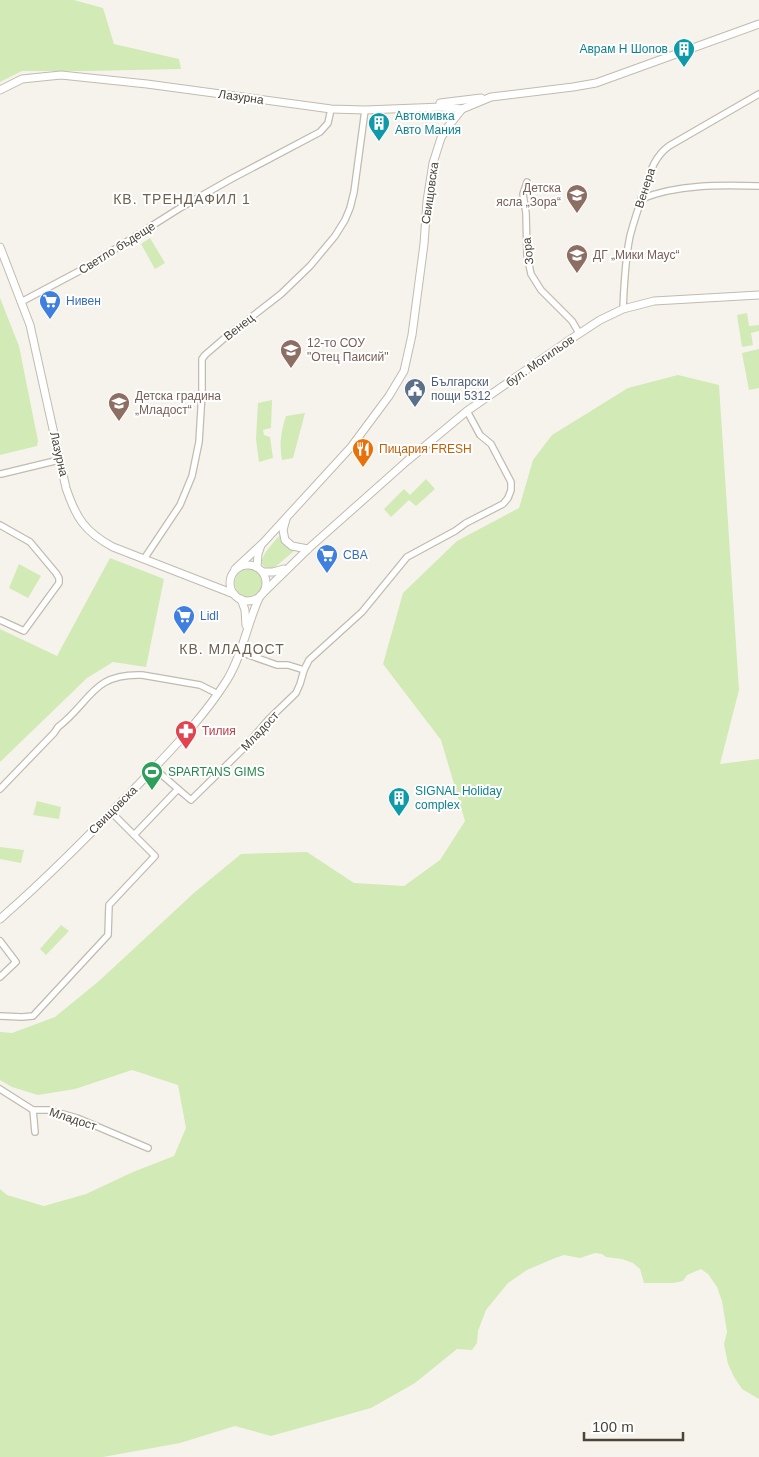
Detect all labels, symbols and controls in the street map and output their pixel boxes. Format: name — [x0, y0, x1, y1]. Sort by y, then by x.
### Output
building icon: Аврам Н Шопов — [672, 37, 696, 68]
place label: Аврам Н Шопов — [579, 42, 668, 56]
street label: Лазурна — [217, 87, 265, 107]
place label: Автомивка Авто Мания — [395, 109, 461, 137]
building icon: Автомивка Авто Мания — [367, 111, 391, 142]
street label: Свищовска — [419, 161, 441, 225]
street label: Венера — [632, 166, 658, 210]
place label: Детска ясла „Зора“ — [496, 181, 561, 209]
school or university icon: Детска ясла „Зора“ — [565, 183, 589, 214]
district label: КВ. ТРЕНДАФИЛ 1 — [113, 191, 251, 207]
street label: Светло бъдеще — [76, 219, 158, 277]
street label: Зора — [520, 236, 536, 265]
school or university icon: ДГ „Мики Маус“ — [565, 243, 589, 274]
place label: ДГ „Мики Маус“ — [593, 248, 679, 262]
supermarket icon: Нивен — [38, 289, 62, 320]
place label: Нивен — [66, 294, 101, 308]
street label: Венец — [221, 311, 257, 343]
street label: бул. Могильов — [503, 332, 577, 390]
place label: 12-то СОУ "Отец Паисий" — [307, 336, 389, 364]
school or university icon: 12-то СОУ "Отец Паисий" — [279, 338, 303, 369]
place label: Български пощи 5312 — [431, 375, 491, 403]
public building icon: Български пощи 5312 — [403, 377, 427, 408]
place label: Детска градина „Младост“ — [135, 389, 221, 417]
school or university icon: Детска градина „Младост“ — [107, 391, 131, 422]
street label: Лазурна — [47, 430, 71, 478]
restaurant icon: Пицария FRESH — [351, 437, 375, 468]
place label: Пицария FRESH — [379, 442, 472, 456]
supermarket icon: CBA — [315, 543, 339, 574]
place label: CBA — [343, 548, 368, 562]
supermarket icon: Lidl — [172, 604, 196, 635]
place label: Lidl — [200, 609, 219, 623]
district label: КВ. МЛАДОСТ — [179, 641, 285, 657]
street label: Младост — [238, 708, 282, 754]
pharmacy icon: Тилия — [174, 719, 198, 750]
place label: Тилия — [202, 724, 236, 738]
sports icon: SPARTANS GIMS — [140, 760, 164, 791]
place label: SPARTANS GIMS — [168, 765, 265, 779]
street label: Свищовска — [86, 783, 140, 837]
place label: SIGNAL Holiday complex — [415, 784, 502, 812]
building icon: SIGNAL Holiday complex — [387, 786, 411, 817]
street label: Младост — [48, 1105, 99, 1133]
scale bar — [584, 1410, 683, 1442]
text: 100 m — [592, 1418, 634, 1435]

